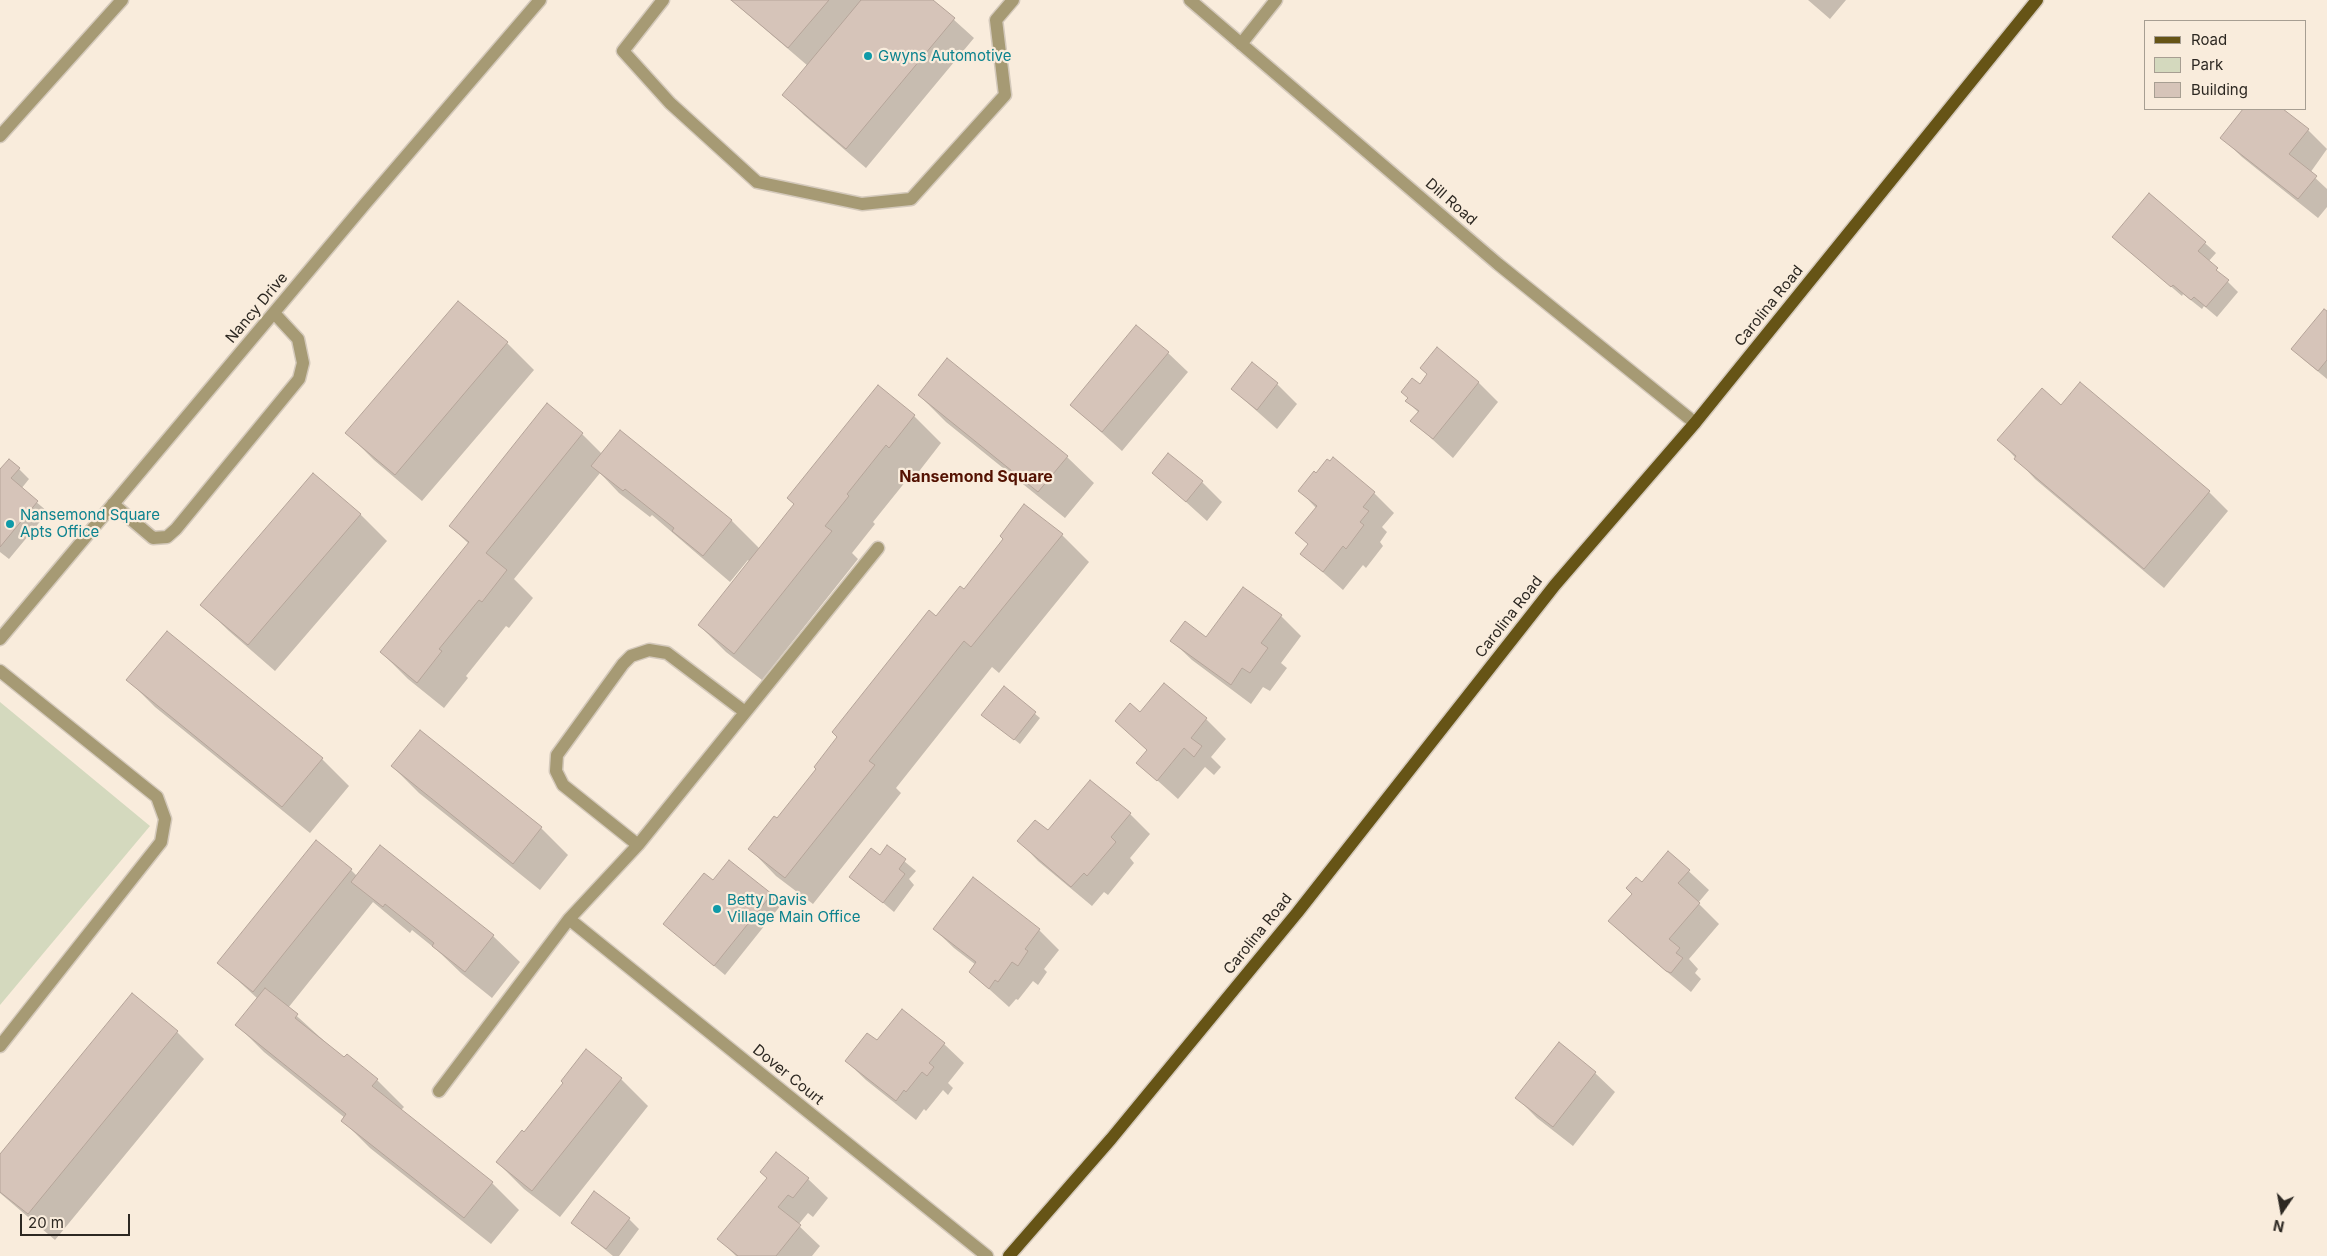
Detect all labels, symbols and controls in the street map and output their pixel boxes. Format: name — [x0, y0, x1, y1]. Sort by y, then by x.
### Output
legend — [2144, 20, 2307, 110]
text: Road — [2191, 30, 2227, 49]
place label: Gwyns Automotive — [878, 47, 1011, 65]
marker: Gwyns Automotive — [862, 50, 874, 62]
text: Park — [2191, 55, 2223, 74]
text: Building — [2191, 80, 2248, 99]
street label: Dill Road — [1422, 175, 1480, 229]
street label: Carolina Road — [1731, 262, 1807, 350]
street label: Nancy Drive — [222, 269, 292, 347]
district label: Nansemond Square — [899, 467, 1053, 487]
place label: Nansemond Square Apts Office — [20, 506, 160, 541]
marker: Nansemond Square Apts Office — [4, 518, 16, 530]
street label: Carolina Road — [1472, 573, 1546, 661]
street label: Carolina Road — [1220, 890, 1296, 978]
place label: Betty Davis Village Main Office — [727, 891, 860, 926]
marker: Betty Davis Village Main Office — [711, 903, 723, 915]
street label: Dover Court — [749, 1041, 827, 1109]
north arrow — [2257, 1186, 2307, 1236]
scale bar — [22, 1204, 132, 1236]
text: 20 m — [28, 1213, 64, 1232]
text: N — [2272, 1217, 2286, 1236]

